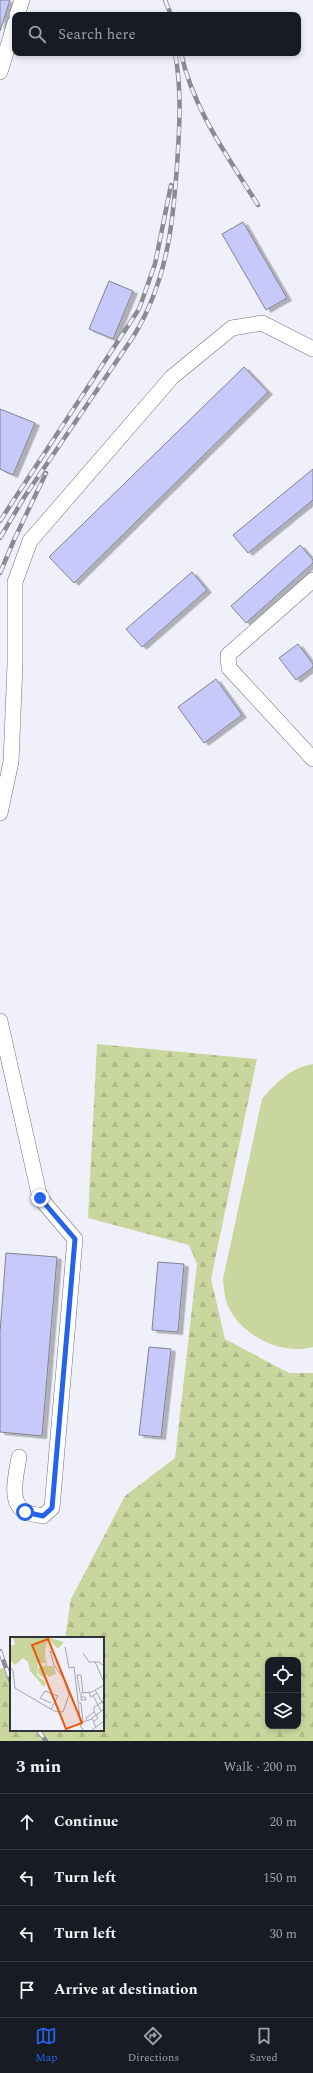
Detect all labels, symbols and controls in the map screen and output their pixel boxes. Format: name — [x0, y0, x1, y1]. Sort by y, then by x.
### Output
search box — [12, 12, 301, 56]
icon: search — [26, 23, 48, 45]
text: Search here — [58, 23, 136, 46]
route end — [31, 1189, 49, 1207]
route start — [16, 1503, 34, 1521]
inset map — [10, 1637, 104, 1731]
map controls — [265, 1657, 301, 1729]
button: locate — [265, 1657, 301, 1693]
button: layers — [265, 1693, 301, 1729]
text: 3 min — [16, 1754, 61, 1780]
text: Walk · 200 m — [223, 1757, 297, 1777]
text: Continue — [54, 1810, 119, 1833]
icon: ahead — [16, 1811, 38, 1833]
text: 20 m — [270, 1812, 297, 1832]
text: Turn left — [54, 1866, 116, 1889]
icon: left — [16, 1867, 38, 1889]
text: 150 m — [263, 1868, 297, 1888]
text: Turn left — [54, 1922, 116, 1945]
icon: left — [16, 1923, 38, 1945]
text: 30 m — [270, 1924, 297, 1944]
text: Arrive at destination — [54, 1978, 198, 2001]
icon: arrive — [16, 1979, 38, 2001]
tab: Map — [35, 2025, 57, 2066]
tab: Directions — [128, 2025, 179, 2066]
tab: Saved — [250, 2025, 278, 2066]

